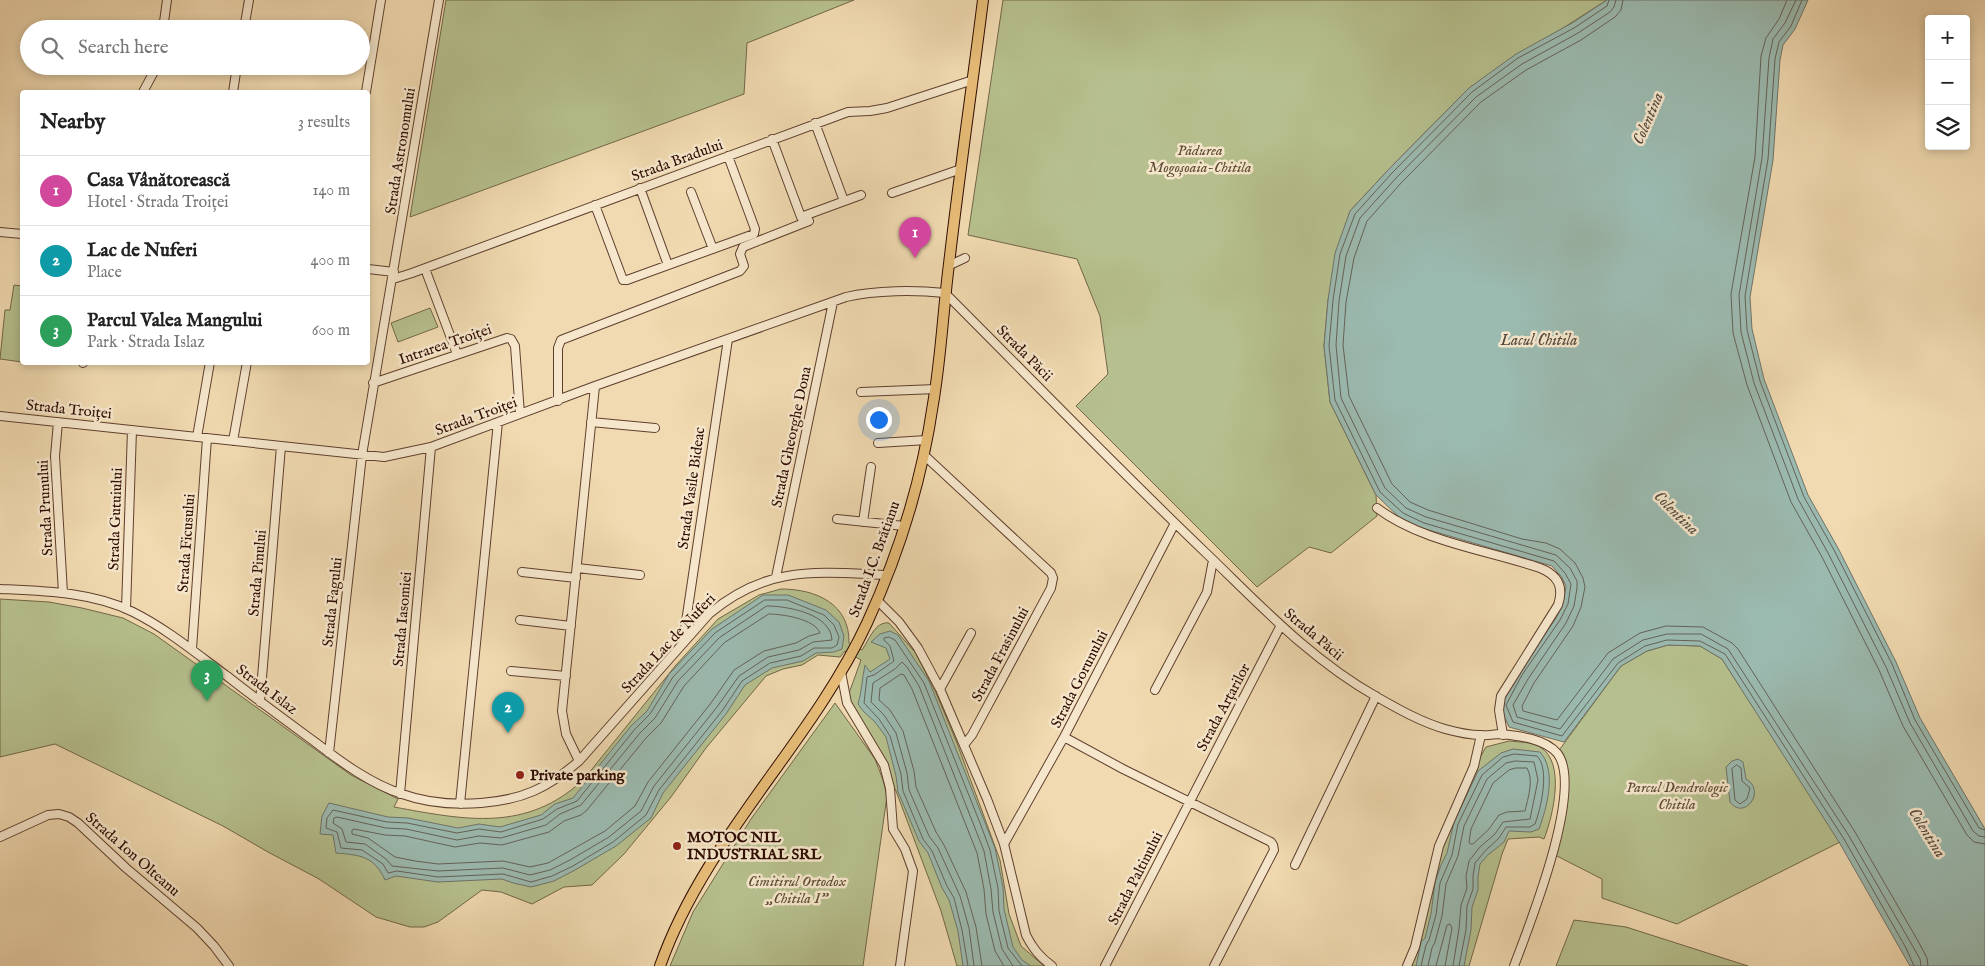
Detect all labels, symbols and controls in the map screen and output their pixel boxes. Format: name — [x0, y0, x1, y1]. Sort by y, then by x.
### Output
map controls — [1925, 15, 1970, 150]
button: + — [1925, 15, 1970, 60]
search box — [20, 20, 370, 75]
icon: search — [38, 34, 66, 62]
text: Search here — [78, 36, 169, 60]
button: − — [1925, 60, 1970, 105]
street label: Strada Astronomului — [381, 86, 420, 216]
water label: Colentina — [1629, 90, 1669, 148]
button: layers — [1925, 105, 1970, 150]
text: Nearby — [40, 109, 105, 136]
text: 3 results — [298, 113, 350, 133]
street label: Strada Bradului — [629, 135, 726, 186]
park label: Pădurea Mogoșoaia-Chitila — [1148, 141, 1252, 178]
text: Casa Vânătorească — [87, 169, 230, 193]
text: 1 — [53, 181, 59, 201]
text: 140 m — [312, 181, 350, 201]
text: Hotel · Strada Troiței — [87, 193, 229, 213]
pin: 1 — [899, 217, 931, 258]
text: Lac de Nuferi — [87, 239, 197, 263]
text: 2 — [52, 251, 60, 271]
text: 400 m — [311, 251, 350, 271]
text: Place — [87, 263, 122, 283]
text: Parcul Valea Mangului — [87, 309, 262, 333]
street label: Intrarea Troiței — [396, 320, 494, 369]
text: 3 — [53, 321, 59, 341]
text: 600 m — [312, 321, 350, 341]
street label: Strada Păcii — [992, 321, 1057, 386]
water label: Lacul Chitila — [1500, 331, 1577, 351]
text: Park · Strada Islaz — [87, 333, 205, 353]
street label: Strada Gheorghe Dona — [767, 364, 816, 509]
street label: Strada Troiței — [433, 393, 520, 440]
street label: Strada Troiței — [25, 396, 113, 423]
your location — [866, 407, 892, 433]
street label: Strada Vasile Bideac — [674, 426, 709, 550]
street label: Strada Prunului — [33, 460, 57, 556]
street label: Strada Gutuiului — [104, 467, 127, 571]
water label: Colentina — [1649, 487, 1702, 540]
street label: Strada Ficusului — [174, 493, 199, 593]
street label: Strada I.C. Brătianu — [845, 498, 904, 620]
street label: Strada Pinului — [244, 529, 271, 617]
street label: Strada Fagului — [318, 556, 347, 648]
street label: Strada Iasomiei — [389, 571, 416, 667]
street label: Strada Lac de Nuferi — [617, 589, 720, 697]
street label: Strada Frasinului — [967, 604, 1033, 705]
street label: Strada Păcii — [1280, 604, 1347, 665]
street label: Strada Gorunului — [1047, 627, 1112, 731]
pin: 3 — [191, 660, 223, 701]
street label: Strada Islaz — [232, 660, 301, 719]
street label: Strada Arțarilor — [1192, 660, 1255, 754]
pin: 2 — [492, 692, 524, 733]
place label: Private parking — [530, 766, 626, 785]
marker: Private parking — [514, 769, 526, 781]
park label: Parcul Dendrologic Chitila — [1626, 778, 1728, 814]
water label: Colentina — [1903, 805, 1949, 862]
street label: Strada Ion Olteanu — [82, 808, 184, 901]
place label: MOTOC NIL INDUSTRIAL SRL — [687, 828, 821, 864]
street label: Strada Paltinului — [1104, 828, 1167, 928]
marker: MOTOC NIL INDUSTRIAL SRL — [671, 840, 683, 852]
park label: Cimitirul Ortodox „Chitila I” — [748, 872, 847, 908]

